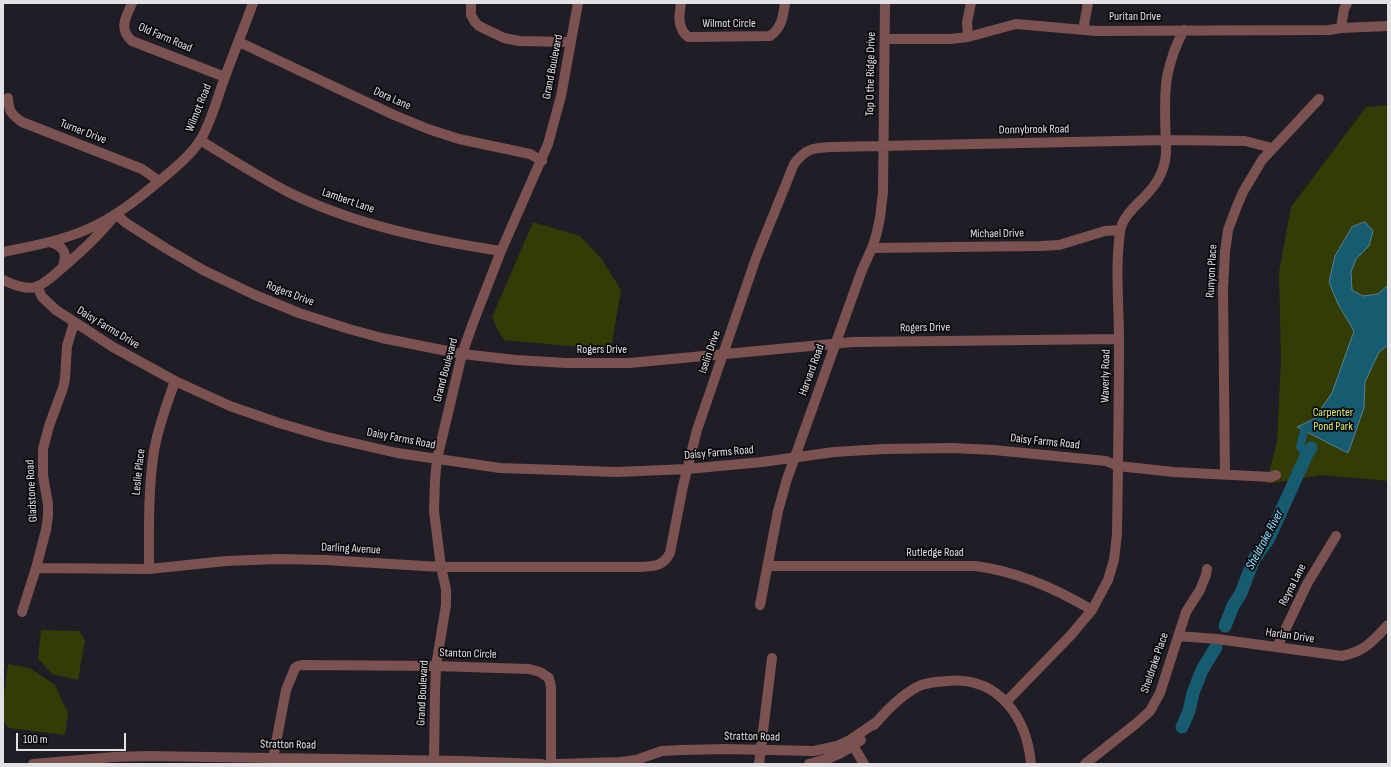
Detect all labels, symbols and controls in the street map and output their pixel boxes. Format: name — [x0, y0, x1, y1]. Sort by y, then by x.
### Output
street label: Puritan Drive — [1109, 10, 1161, 24]
street label: Wilmot Circle — [702, 17, 756, 31]
street label: Old Farm Road — [136, 20, 194, 56]
street label: Top O the Ridge Drive — [863, 32, 879, 116]
street label: Grand Boulevard — [540, 33, 566, 101]
street label: Wilmot Road — [183, 82, 215, 134]
street label: Dora Lane — [371, 84, 413, 114]
street label: Turner Drive — [58, 117, 108, 147]
street label: Donnybrook Road — [999, 122, 1069, 138]
street label: Lambert Lane — [320, 185, 376, 217]
street label: Michael Drive — [970, 226, 1024, 242]
street label: Runyon Place — [1203, 244, 1221, 298]
street label: Rogers Drive — [264, 278, 316, 310]
street label: Daisy Farms Drive — [74, 304, 142, 352]
street label: Rogers Drive — [900, 320, 950, 336]
street label: Iselin Drive — [696, 329, 724, 375]
street label: Grand Boulevard — [431, 336, 461, 404]
street label: Harvard Road — [796, 342, 828, 398]
street label: Rogers Drive — [577, 343, 627, 357]
street label: Waverly Road — [1098, 349, 1114, 403]
park label: Carpenter Pond Park — [1313, 406, 1353, 434]
street label: Daisy Farms Road — [365, 425, 437, 453]
street label: Daisy Farms Road — [1010, 431, 1080, 453]
street label: Daisy Farms Road — [684, 443, 754, 463]
street label: Leslie Place — [129, 448, 149, 496]
street label: Gladstone Road — [23, 459, 41, 523]
water label: Sheldrake River — [1243, 507, 1287, 573]
street label: Darling Avenue — [321, 540, 381, 558]
street label: Rutledge Road — [906, 546, 964, 560]
street label: Reyna Lane — [1276, 561, 1310, 609]
street label: Harlan Drive — [1265, 625, 1315, 647]
street label: Sheldrake Place — [1138, 631, 1172, 695]
street label: Stanton Circle — [439, 646, 497, 662]
street label: Grand Boulevard — [414, 660, 432, 726]
scale bar — [18, 725, 128, 751]
street label: Stratton Road — [724, 729, 780, 745]
text: 100 m — [23, 732, 48, 747]
street label: Stratton Road — [260, 737, 316, 753]

